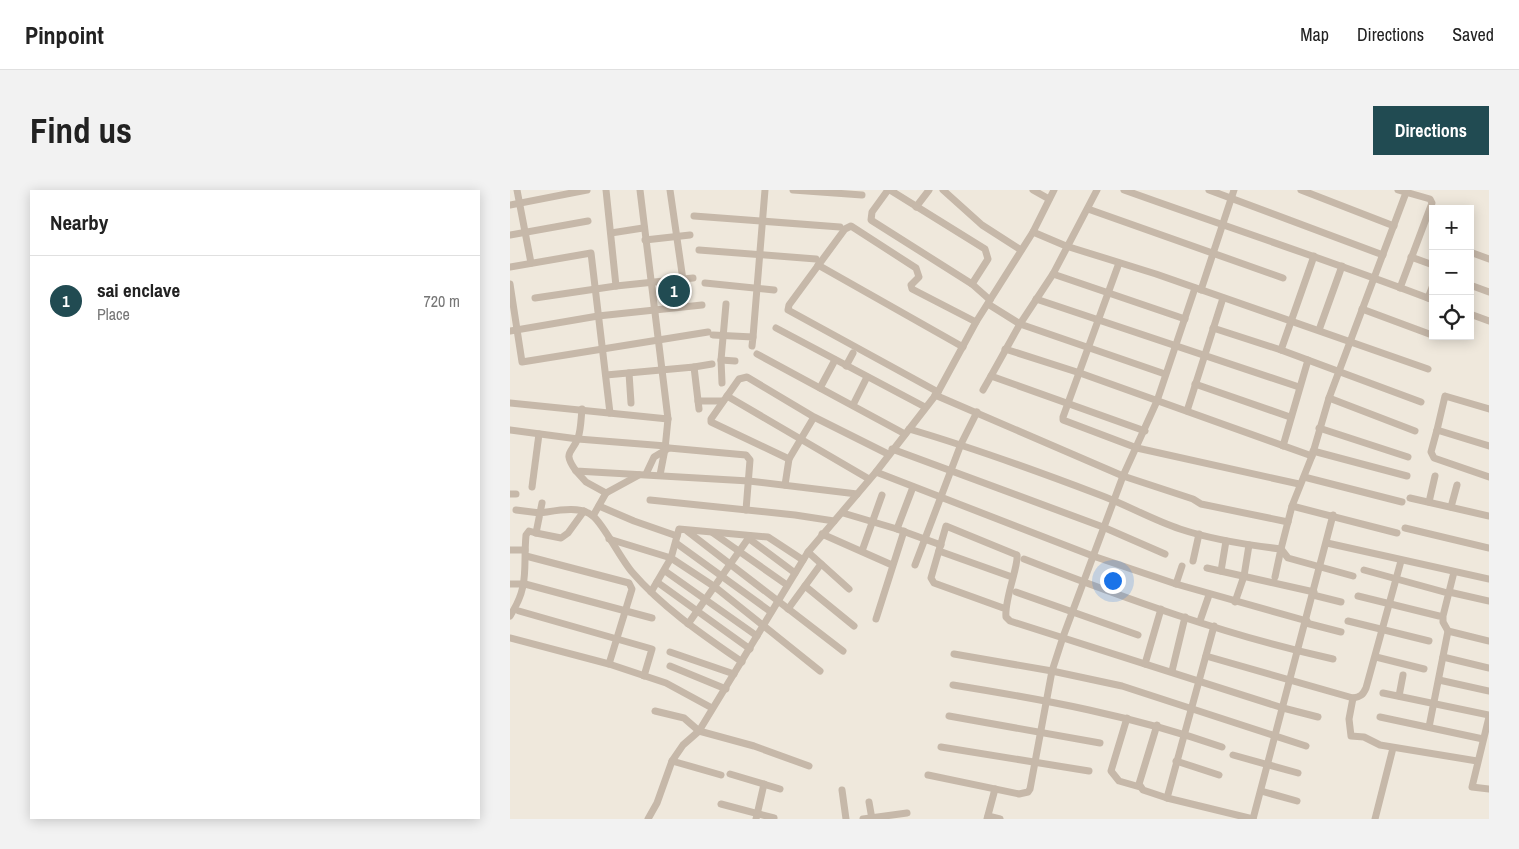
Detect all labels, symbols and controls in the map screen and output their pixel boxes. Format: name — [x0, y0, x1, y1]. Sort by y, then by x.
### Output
text: Pinpoint — [25, 19, 104, 51]
text: Map — [1300, 22, 1329, 47]
text: Directions — [1357, 22, 1424, 47]
text: Saved — [1452, 22, 1494, 47]
button: Directions — [1373, 106, 1489, 155]
text: Find us — [30, 107, 132, 154]
map controls — [1429, 205, 1474, 340]
button: + — [1429, 205, 1474, 250]
text: Nearby — [50, 208, 108, 237]
button: − — [1429, 250, 1474, 295]
pin: 1 — [658, 272, 690, 310]
text: sai enclave — [97, 277, 180, 303]
text: 1 — [62, 290, 70, 312]
text: 720 m — [424, 290, 460, 312]
button: locate — [1429, 295, 1474, 340]
text: Place — [97, 303, 130, 325]
your location — [1100, 568, 1126, 594]

